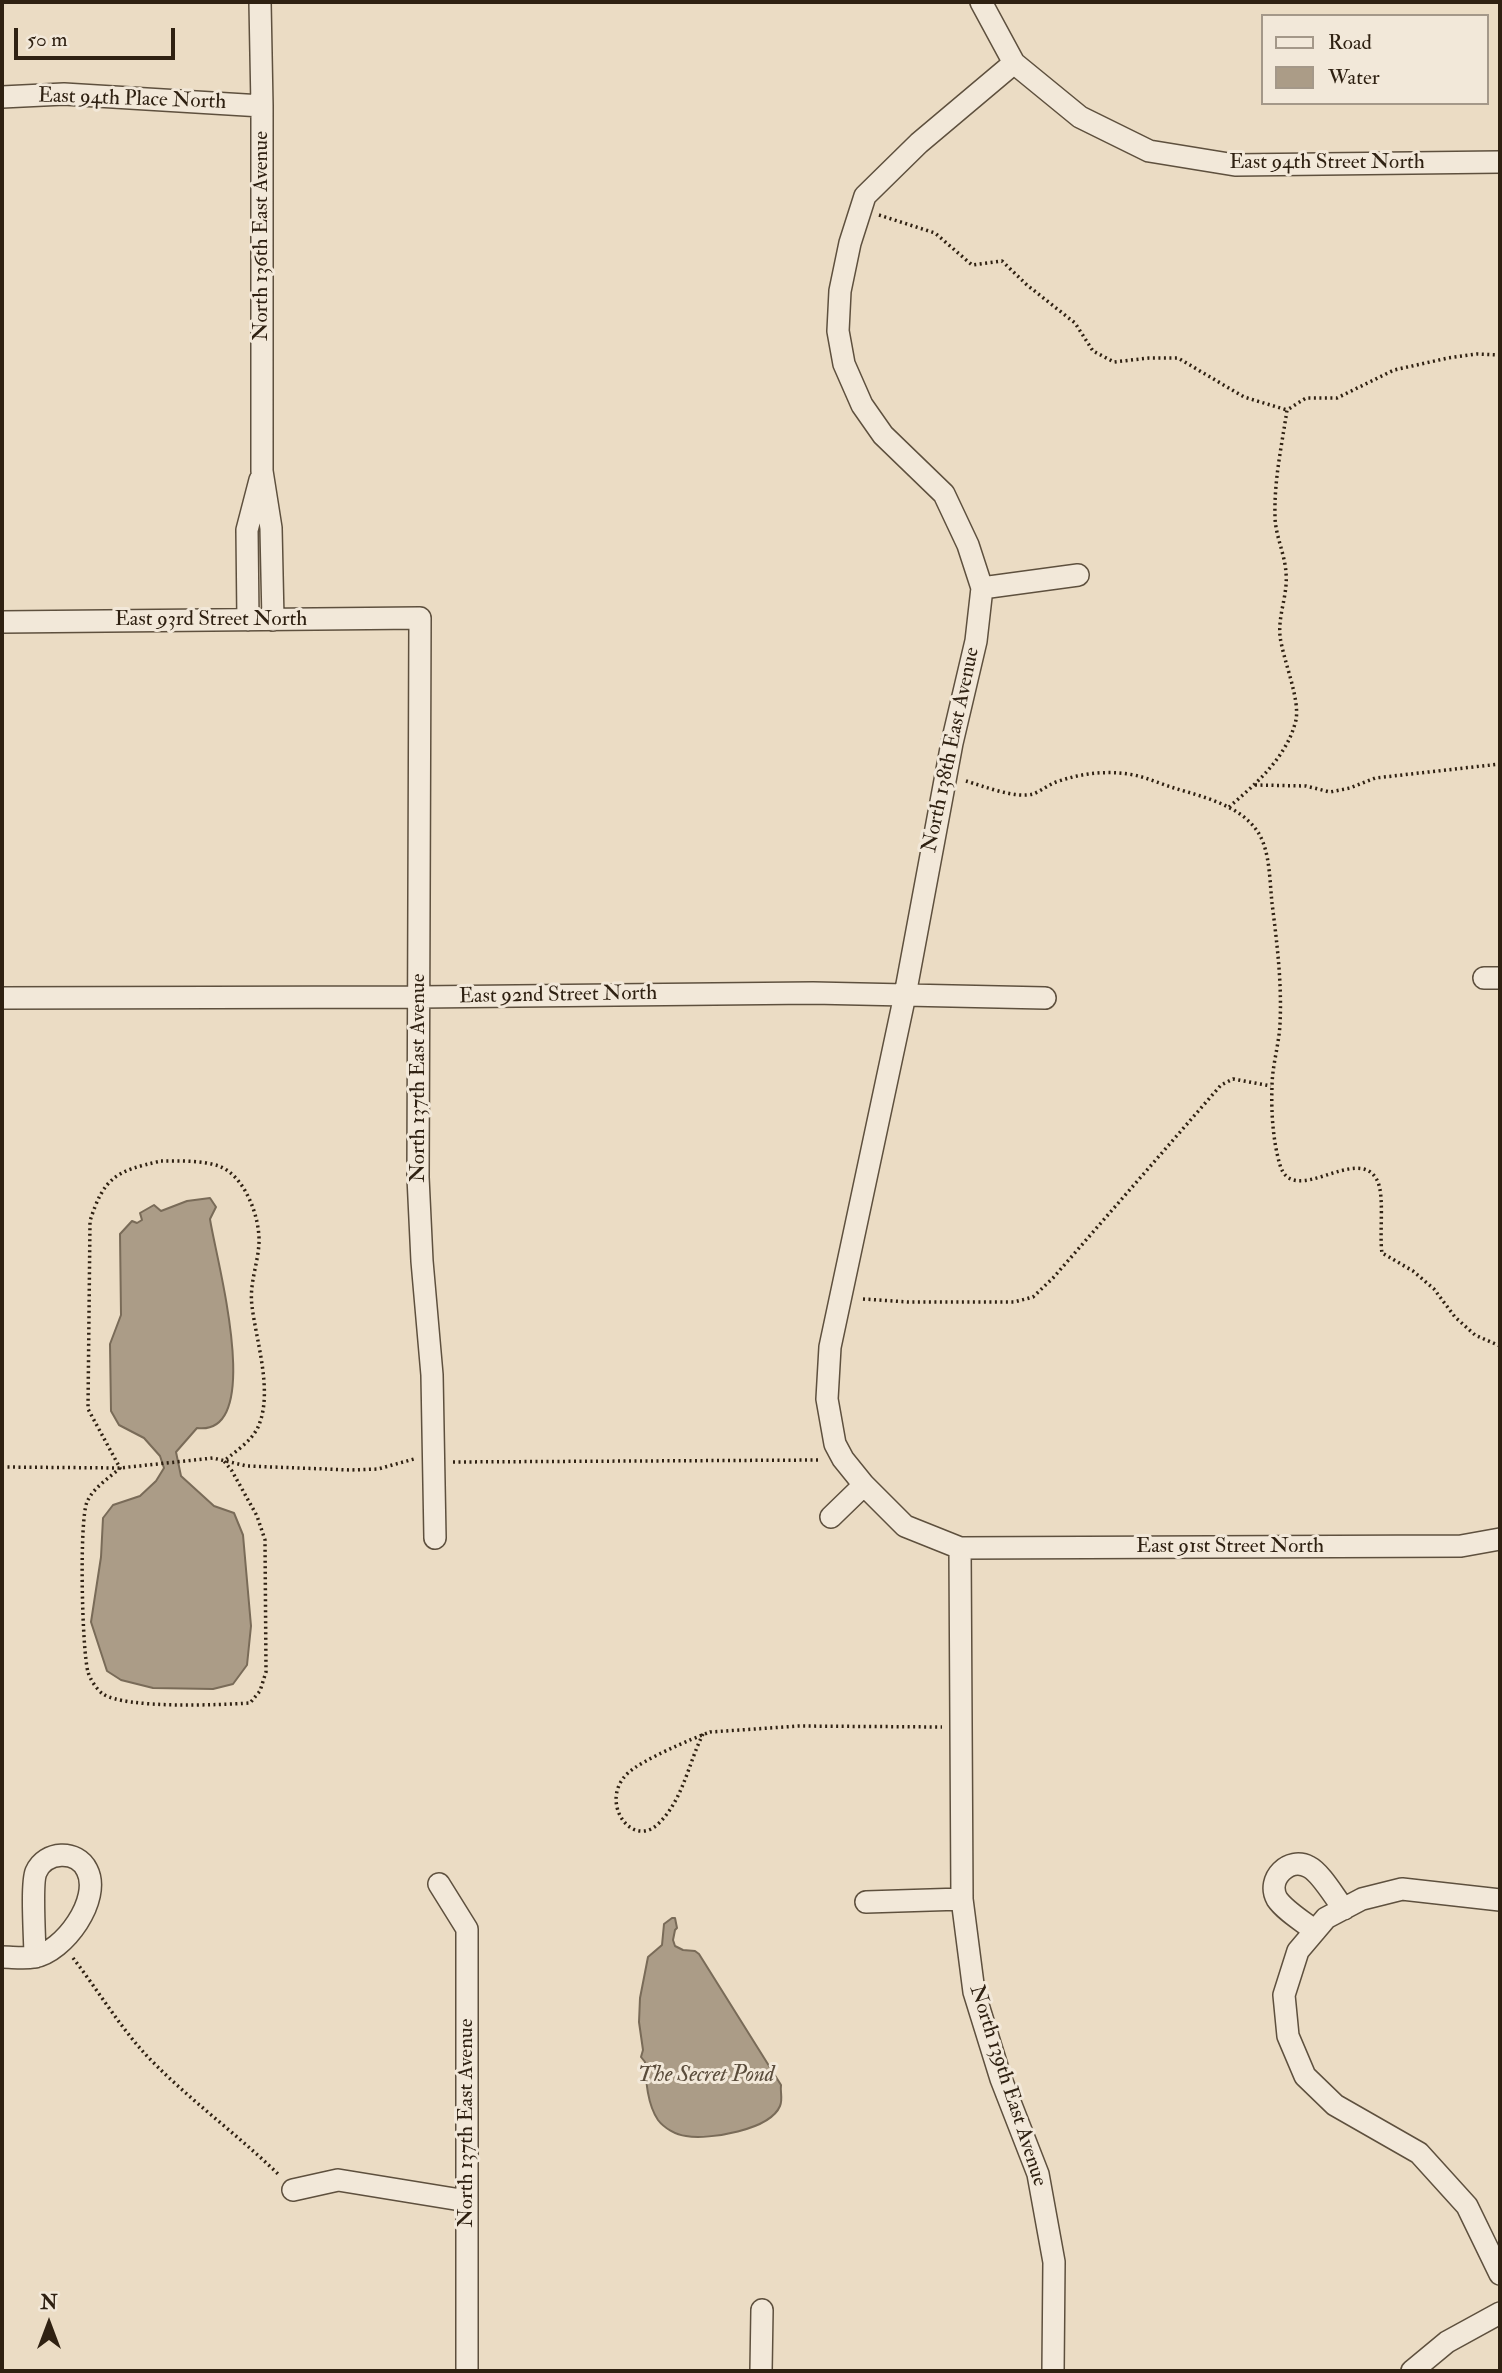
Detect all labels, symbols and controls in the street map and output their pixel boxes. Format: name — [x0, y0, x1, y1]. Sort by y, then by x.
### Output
scale bar — [18, 14, 178, 58]
legend — [1260, 14, 1488, 105]
text: 50 m — [27, 26, 68, 53]
text: Road — [1328, 29, 1372, 56]
text: Water — [1328, 64, 1380, 91]
street label: East 94th Place North — [37, 84, 227, 116]
street label: North 136th East Avenue — [249, 131, 275, 341]
street label: East 94th Street North — [1229, 150, 1425, 176]
street label: East 93rd Street North — [115, 607, 307, 633]
street label: North 138th East Avenue — [918, 645, 986, 855]
street label: North 137th East Avenue — [406, 974, 432, 1182]
street label: East 92nd Street North — [459, 982, 657, 1010]
street label: East 91st Street North — [1136, 1534, 1324, 1560]
street label: North 139th East Avenue — [963, 1982, 1051, 2190]
street label: North 137th East Avenue — [454, 2019, 480, 2227]
water label: The Secret Pond — [637, 2062, 775, 2090]
north arrow — [14, 2289, 84, 2359]
text: N — [40, 2291, 58, 2315]

